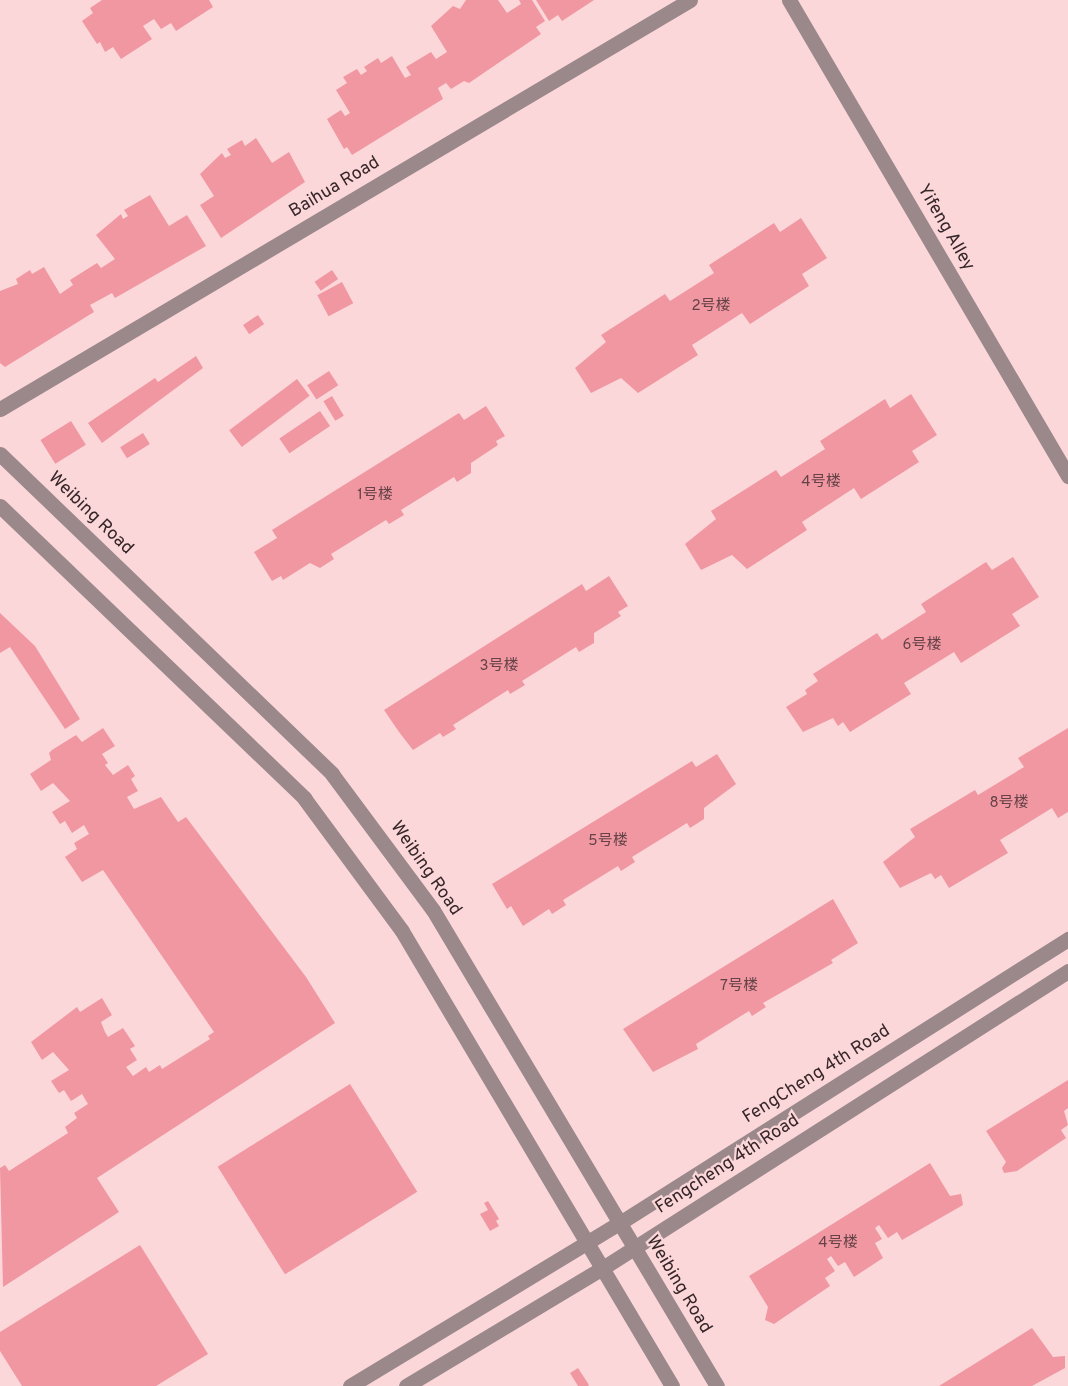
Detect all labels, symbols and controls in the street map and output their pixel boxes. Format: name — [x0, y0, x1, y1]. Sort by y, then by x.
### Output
street label: Baihua Road — [286, 153, 384, 223]
street label: Yifeng Alley — [911, 181, 979, 275]
house number: 2号楼 — [691, 298, 731, 316]
street label: Weibing Road — [43, 468, 137, 560]
house number: 4号楼 — [801, 474, 841, 492]
house number: 1号楼 — [357, 487, 393, 505]
house number: 6号楼 — [903, 637, 941, 655]
house number: 3号楼 — [479, 658, 519, 676]
house number: 8号楼 — [989, 795, 1029, 813]
street label: Weibing Road — [385, 818, 465, 920]
house number: 5号楼 — [588, 833, 628, 851]
house number: 7号楼 — [720, 978, 758, 996]
street label: FengCheng 4th Road — [739, 1021, 895, 1129]
street label: Fengcheng 4th Road — [652, 1111, 804, 1219]
street label: Weibing Road — [640, 1232, 716, 1338]
house number: 4号楼 — [818, 1235, 858, 1253]

